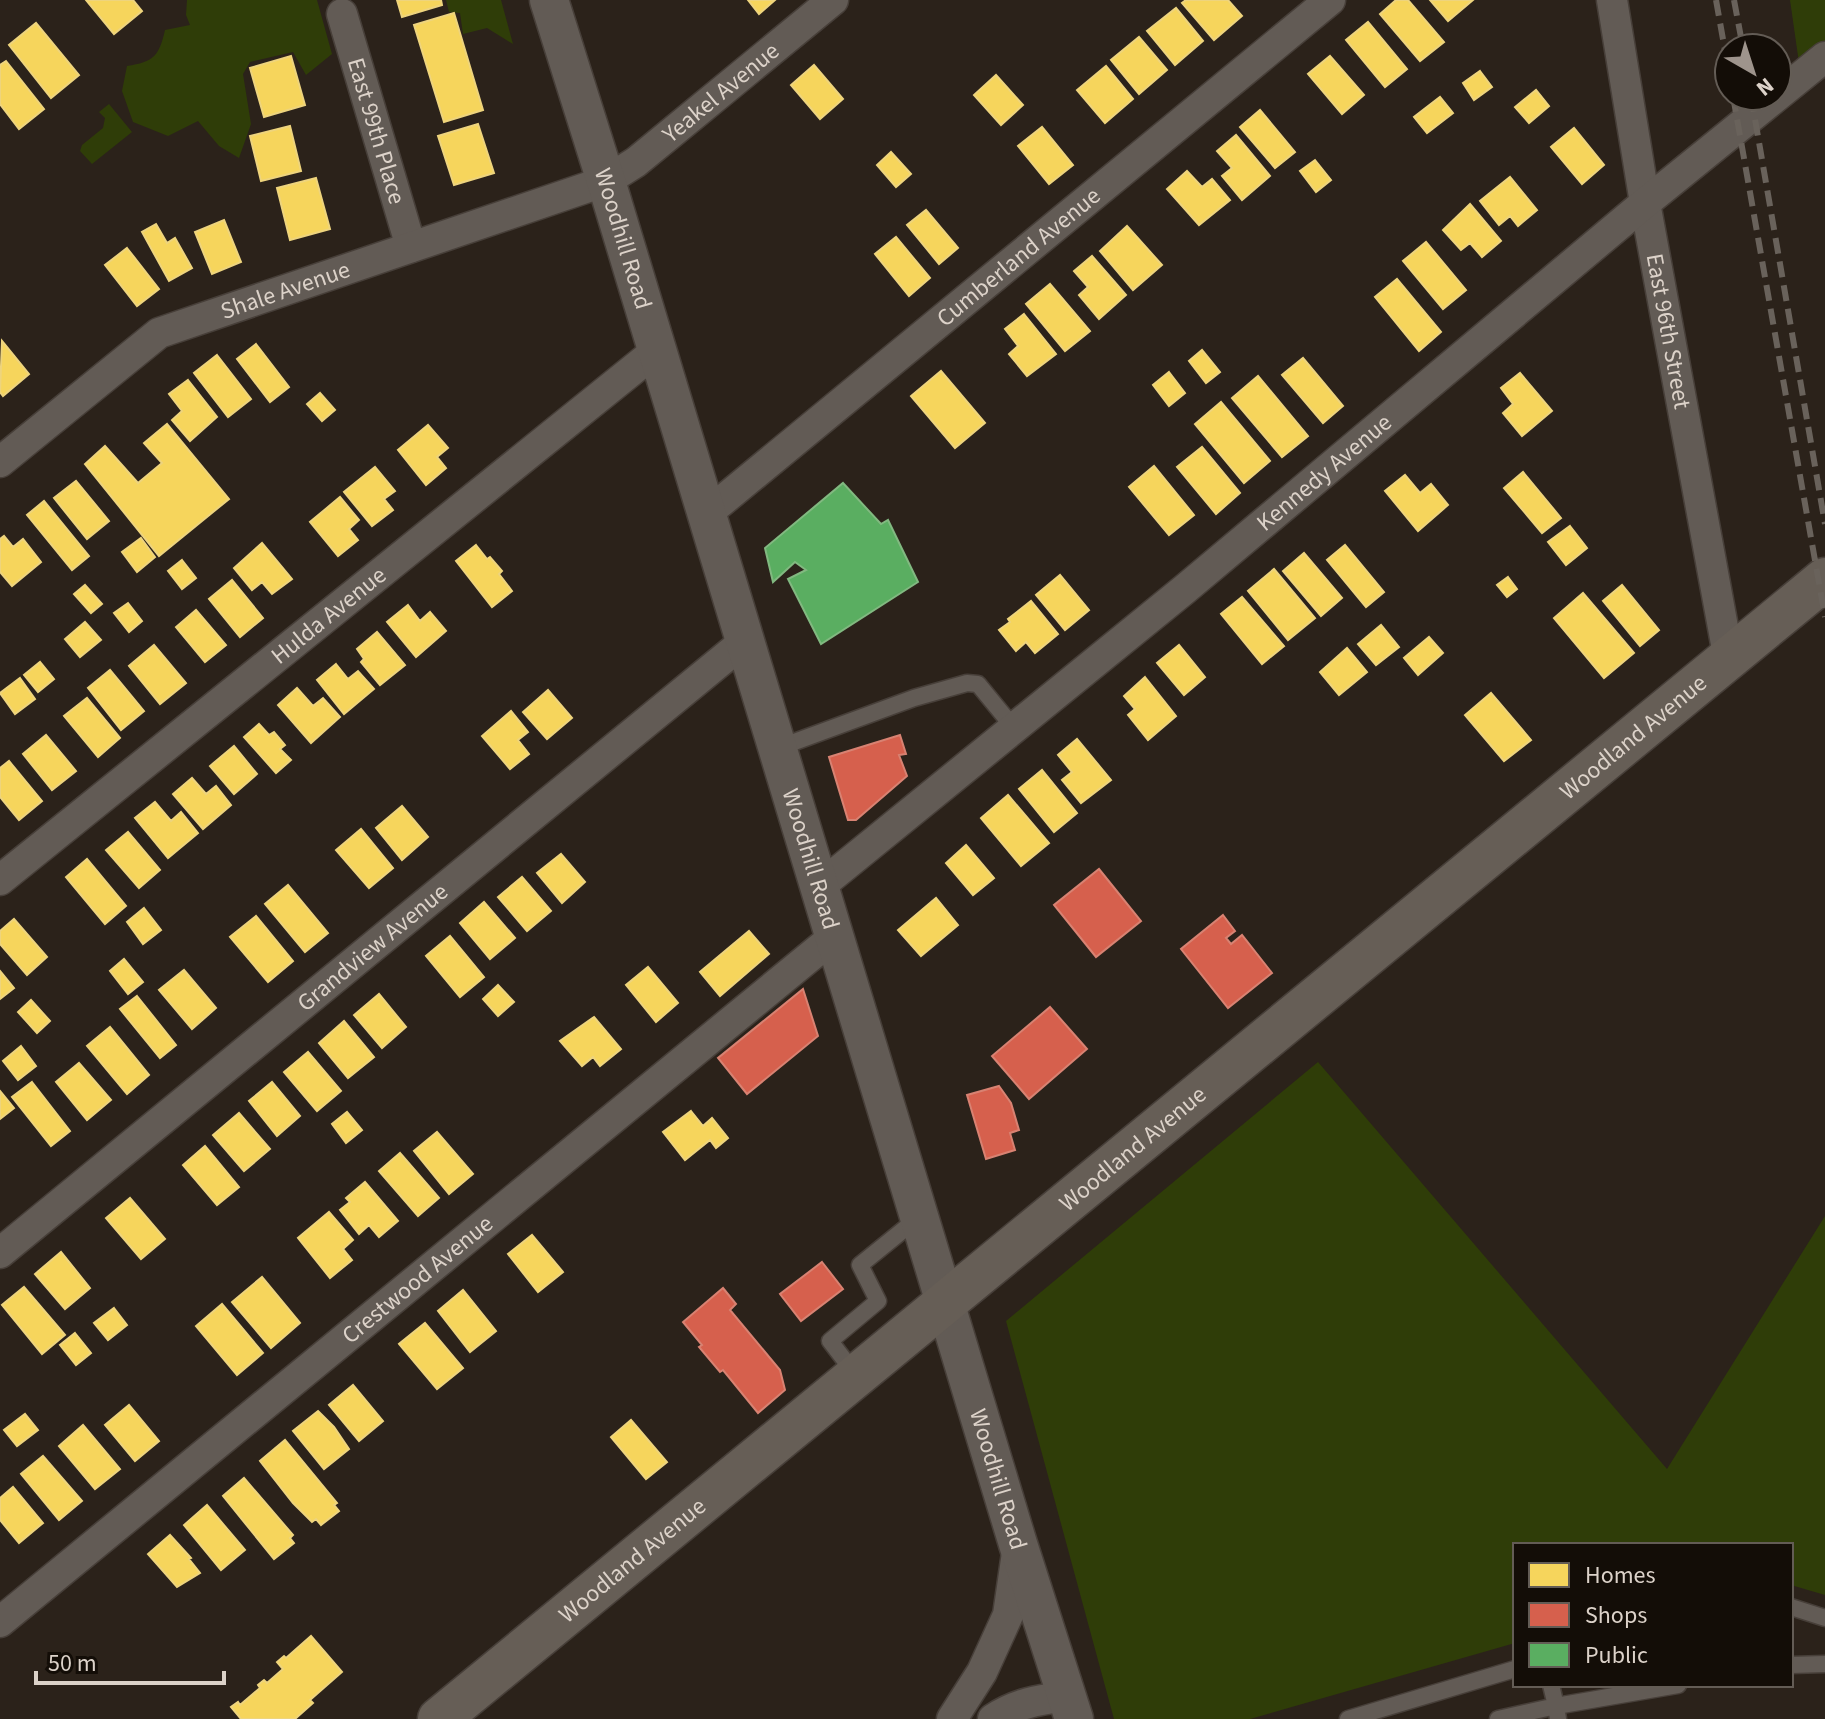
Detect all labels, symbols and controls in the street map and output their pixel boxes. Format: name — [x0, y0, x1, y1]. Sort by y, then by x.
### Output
north arrow — [1713, 32, 1793, 112]
street label: Yeakel Avenue — [654, 34, 787, 152]
street label: East 99th Place — [338, 53, 415, 208]
text: N — [1749, 70, 1781, 104]
street label: Woodhill Road — [586, 164, 661, 314]
street label: Cumberland Avenue — [929, 179, 1108, 335]
street label: East 96th Street — [1637, 251, 1700, 412]
street label: Shale Avenue — [216, 252, 355, 328]
street label: Kennedy Avenue — [1249, 405, 1399, 540]
street label: Hulda Avenue — [263, 558, 394, 672]
street label: Woodland Avenue — [1552, 666, 1714, 808]
street label: Woodhill Road — [773, 784, 849, 934]
street label: Grandview Avenue — [289, 874, 456, 1020]
street label: Woodland Avenue — [1051, 1077, 1214, 1220]
street label: Crestwood Avenue — [334, 1206, 501, 1352]
street label: Woodhill Road — [961, 1404, 1036, 1554]
street label: Woodland Avenue — [551, 1489, 713, 1631]
legend — [1513, 1543, 1793, 1687]
text: Homes — [1585, 1558, 1656, 1593]
text: Shops — [1585, 1598, 1647, 1633]
scale bar — [36, 1635, 224, 1685]
text: Public — [1585, 1638, 1648, 1673]
text: 50 m — [48, 1646, 97, 1681]

